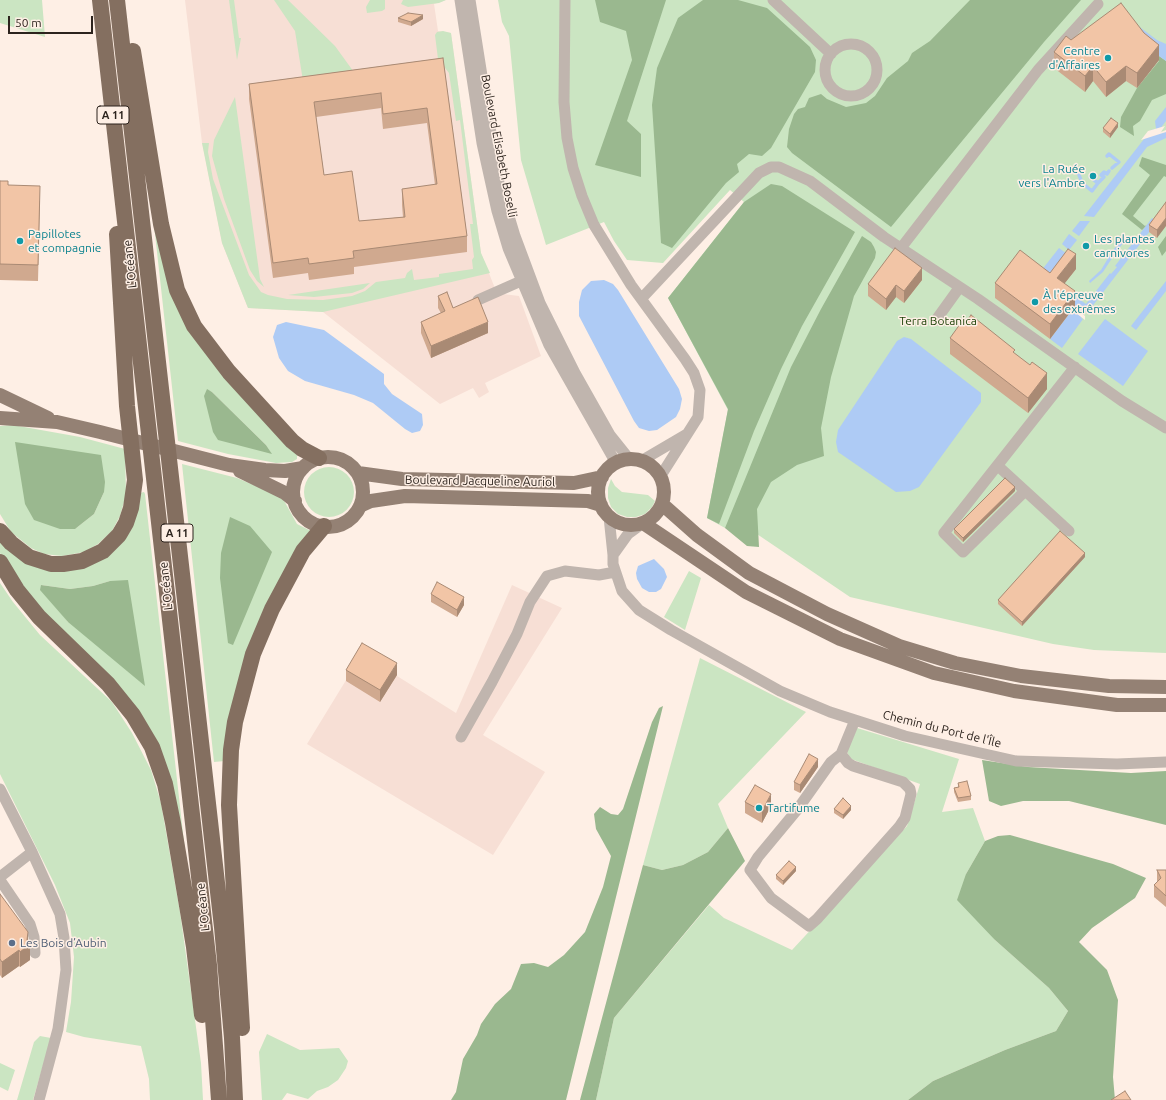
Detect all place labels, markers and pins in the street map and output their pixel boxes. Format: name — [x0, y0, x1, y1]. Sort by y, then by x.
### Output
place label: Centre d'Affaires — [1048, 44, 1100, 72]
marker: Centre d'Affaires — [1103, 53, 1113, 63]
place label: La Ruée vers l'Ambre — [1018, 162, 1085, 190]
marker: La Ruée vers l'Ambre — [1088, 171, 1098, 181]
place label: Papillotes et compagnie — [28, 227, 101, 255]
place label: Les plantes carnivores — [1094, 232, 1154, 260]
marker: Papillotes et compagnie — [15, 236, 25, 246]
marker: Les plantes carnivores — [1081, 241, 1091, 251]
place label: À l'épreuve des extrêmes — [1043, 288, 1115, 316]
marker: À l'épreuve des extrêmes — [1030, 297, 1040, 307]
place label: Tartifume — [767, 801, 820, 815]
marker: Tartifume — [754, 803, 764, 813]
place label: Les Bois d’Aubin — [20, 936, 107, 950]
marker: Les Bois d’Aubin — [7, 938, 17, 948]

